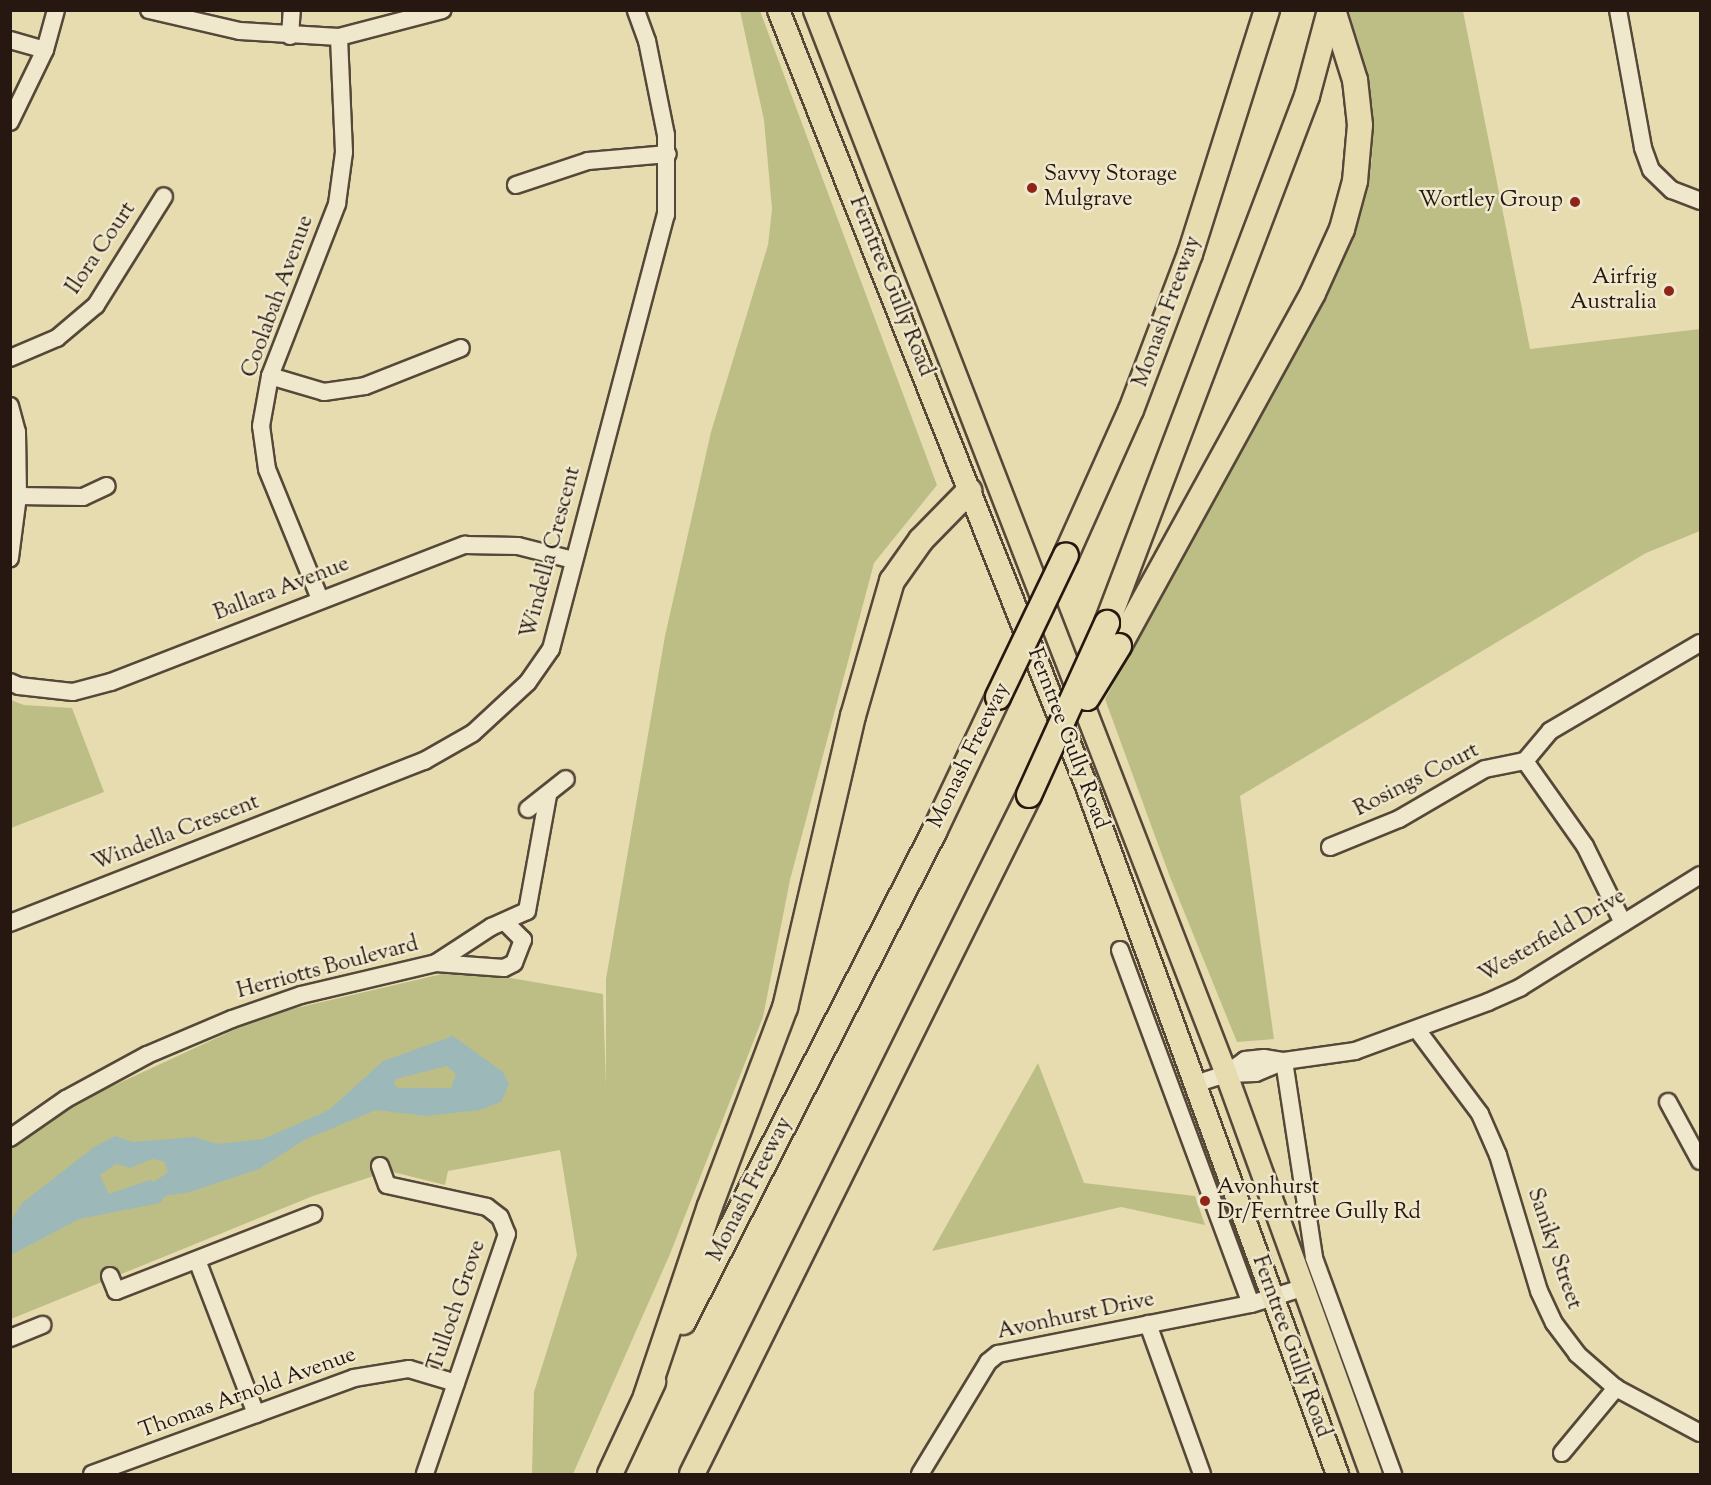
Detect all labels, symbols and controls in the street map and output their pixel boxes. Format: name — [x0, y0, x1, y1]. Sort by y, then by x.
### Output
place label: Savvy Storage Mulgrave — [1044, 162, 1177, 214]
marker: Savvy Storage Mulgrave — [1025, 181, 1039, 195]
place label: Wortley Group — [1418, 189, 1563, 215]
street label: Ferntree Gully Road — [842, 193, 938, 381]
marker: Wortley Group — [1568, 195, 1582, 209]
street label: Ilora Court — [61, 198, 143, 300]
street label: Coolabah Avenue — [237, 212, 321, 382]
street label: Monash Freeway — [1128, 233, 1208, 391]
place label: Airfrig Australia — [1570, 265, 1657, 316]
marker: Airfrig Australia — [1662, 284, 1676, 298]
street label: Windella Crescent — [516, 464, 588, 642]
street label: Ballara Avenue — [211, 552, 353, 628]
street label: Ferntree Gully Road — [1020, 645, 1114, 833]
street label: Monash Freeway — [923, 679, 1017, 833]
street label: Rosings Court — [1350, 738, 1484, 824]
street label: Windella Crescent — [89, 790, 263, 878]
street label: Westerfield Drive — [1475, 884, 1631, 990]
street label: Herriotts Boulevard — [234, 932, 422, 1006]
street label: Monash Freeway — [703, 1113, 799, 1267]
place label: Avonhurst Dr/Ferntree Gully Rd — [1217, 1175, 1421, 1226]
street label: Saniky Street — [1520, 1185, 1586, 1313]
marker: Avonhurst Dr/Ferntree Gully Rd — [1198, 1194, 1212, 1208]
street label: Tulloch Grove — [423, 1237, 493, 1375]
street label: Ferntree Gully Road — [1245, 1252, 1335, 1442]
street label: Avonhurst Drive — [995, 1287, 1157, 1347]
street label: Thomas Arnold Avenue — [136, 1342, 360, 1446]

